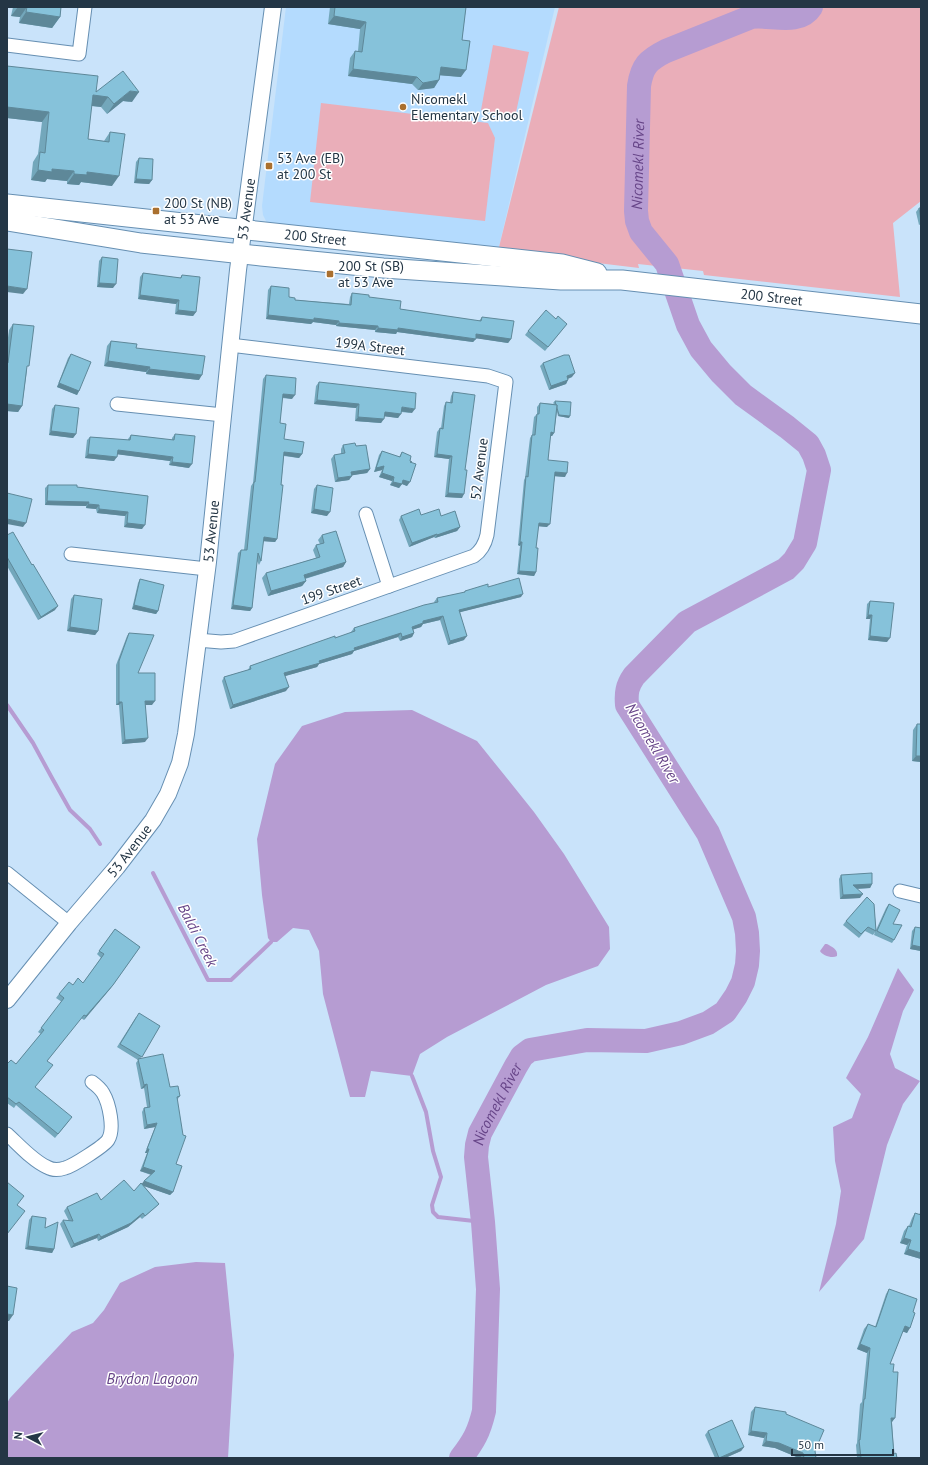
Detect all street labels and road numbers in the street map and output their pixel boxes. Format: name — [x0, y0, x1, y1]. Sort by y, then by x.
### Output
street label: 53 Avenue — [233, 177, 259, 241]
street label: 200 Street — [283, 225, 347, 250]
street label: 200 Street — [739, 285, 804, 310]
street label: 199A Street — [334, 333, 406, 359]
street label: 52 Avenue — [466, 437, 492, 501]
street label: 53 Avenue — [199, 499, 223, 563]
street label: 199 Street — [299, 571, 364, 609]
street label: 53 Avenue — [103, 821, 156, 881]

